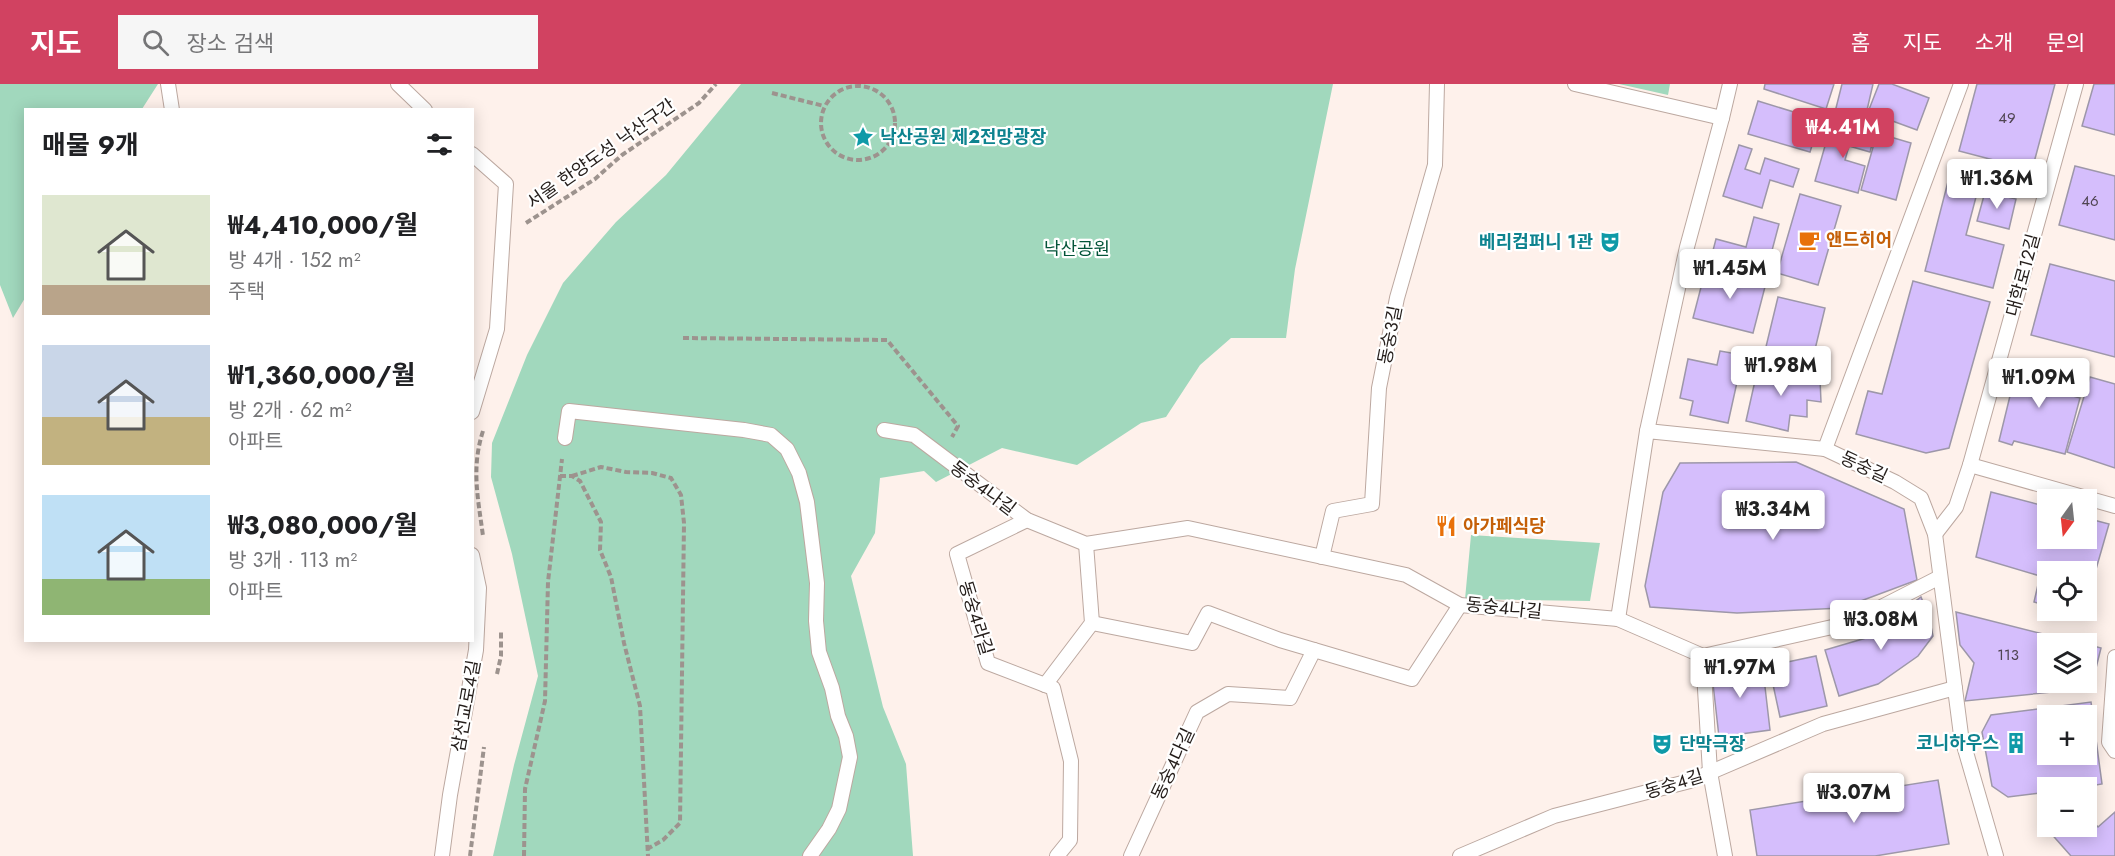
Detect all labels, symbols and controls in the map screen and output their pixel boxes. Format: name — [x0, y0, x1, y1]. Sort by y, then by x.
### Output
search box — [118, 15, 538, 69]
text: 지도 — [30, 23, 82, 64]
icon: search — [139, 26, 172, 59]
text: 장소 검색 — [187, 27, 274, 59]
text: 홈 — [1851, 28, 1870, 58]
text: 지도 — [1903, 28, 1942, 58]
text: 소개 — [1975, 28, 2013, 58]
text: 문의 — [2046, 28, 2085, 58]
street label: 서울 한양도성 낙산구간 — [521, 93, 681, 215]
house number: 49 — [1998, 107, 2016, 129]
pin: ₩4.41M — [1794, 108, 1892, 159]
text: ₩4.41M — [1806, 113, 1880, 142]
place label: 낙산공원 제2전망광장 — [880, 124, 1047, 150]
place icon: 낙산공원 제2전망광장 — [851, 125, 875, 149]
text: 매물 9개 — [42, 126, 139, 164]
icon: filters — [423, 128, 456, 161]
pin: ₩1.36M — [1948, 159, 2046, 210]
text: ₩1.36M — [1961, 164, 2033, 193]
house number: 46 — [2081, 190, 2099, 212]
text: ₩4,410,000/월 — [228, 206, 418, 244]
icon: home — [90, 219, 162, 291]
place label: 앤드히어 — [1826, 227, 1892, 253]
cafe icon: 앤드히어 — [1797, 228, 1821, 252]
place label: 베리컴퍼니 1관 — [1479, 229, 1593, 255]
theatre icon: 베리컴퍼니 1관 — [1598, 230, 1622, 254]
street label: 대학로12길 — [1999, 231, 2047, 319]
park label: 낙산공원 — [1044, 236, 1110, 262]
text: 방 4개 · 152 m² — [228, 246, 361, 275]
pin: ₩1.45M — [1681, 249, 1779, 300]
text: ₩1.45M — [1693, 254, 1767, 283]
text: 주택 — [228, 277, 265, 306]
street label: 동숭3길 — [1372, 303, 1408, 367]
pin: ₩1.98M — [1732, 346, 1830, 397]
text: ₩1.98M — [1745, 351, 1817, 380]
text: ₩1,360,000/월 — [228, 356, 416, 394]
pin: ₩1.09M — [1990, 358, 2088, 409]
text: ₩1.09M — [2003, 363, 2075, 392]
icon: home — [90, 369, 162, 441]
text: 방 2개 · 62 m² — [228, 396, 352, 425]
text: 아파트 — [228, 427, 283, 456]
street label: 동숭길 — [1836, 445, 1892, 489]
street label: 동숭4나길 — [945, 455, 1021, 521]
north arrow — [2037, 489, 2097, 549]
map controls — [2037, 489, 2097, 837]
pin: ₩3.34M — [1724, 490, 1822, 541]
text: ₩3.34M — [1736, 495, 1810, 524]
text: ₩3,080,000/월 — [228, 506, 418, 544]
place label: 아가페식당 — [1463, 513, 1546, 539]
restaurant icon: 아가페식당 — [1434, 514, 1458, 538]
icon: home — [90, 519, 162, 591]
text: 방 3개 · 113 m² — [228, 546, 357, 575]
button: locate — [2037, 561, 2097, 621]
text: 아파트 — [228, 577, 283, 606]
street label: 동숭4라길 — [952, 578, 1000, 658]
street label: 동숭4나길 — [1464, 591, 1544, 625]
pin: ₩3.08M — [1832, 600, 1930, 651]
text: ₩3.08M — [1844, 605, 1918, 634]
button: layers — [2037, 633, 2097, 693]
house number: 113 — [1997, 644, 2019, 666]
pin: ₩1.97M — [1691, 648, 1789, 699]
text: ₩1.97M — [1704, 653, 1776, 682]
street label: 삼선교로4길 — [445, 658, 487, 754]
button: + — [2037, 705, 2097, 765]
street label: 동숭4다길 — [1145, 724, 1201, 804]
place label: 코니하우스 — [1916, 730, 1999, 756]
place label: 단막극장 — [1679, 731, 1746, 757]
building icon: 코니하우스 — [2004, 731, 2028, 755]
theatre icon: 단막극장 — [1650, 732, 1674, 756]
street label: 동숭4길 — [1641, 763, 1707, 805]
pin: ₩3.07M — [1805, 773, 1903, 824]
button: − — [2037, 777, 2097, 837]
text: ₩3.07M — [1817, 778, 1891, 807]

